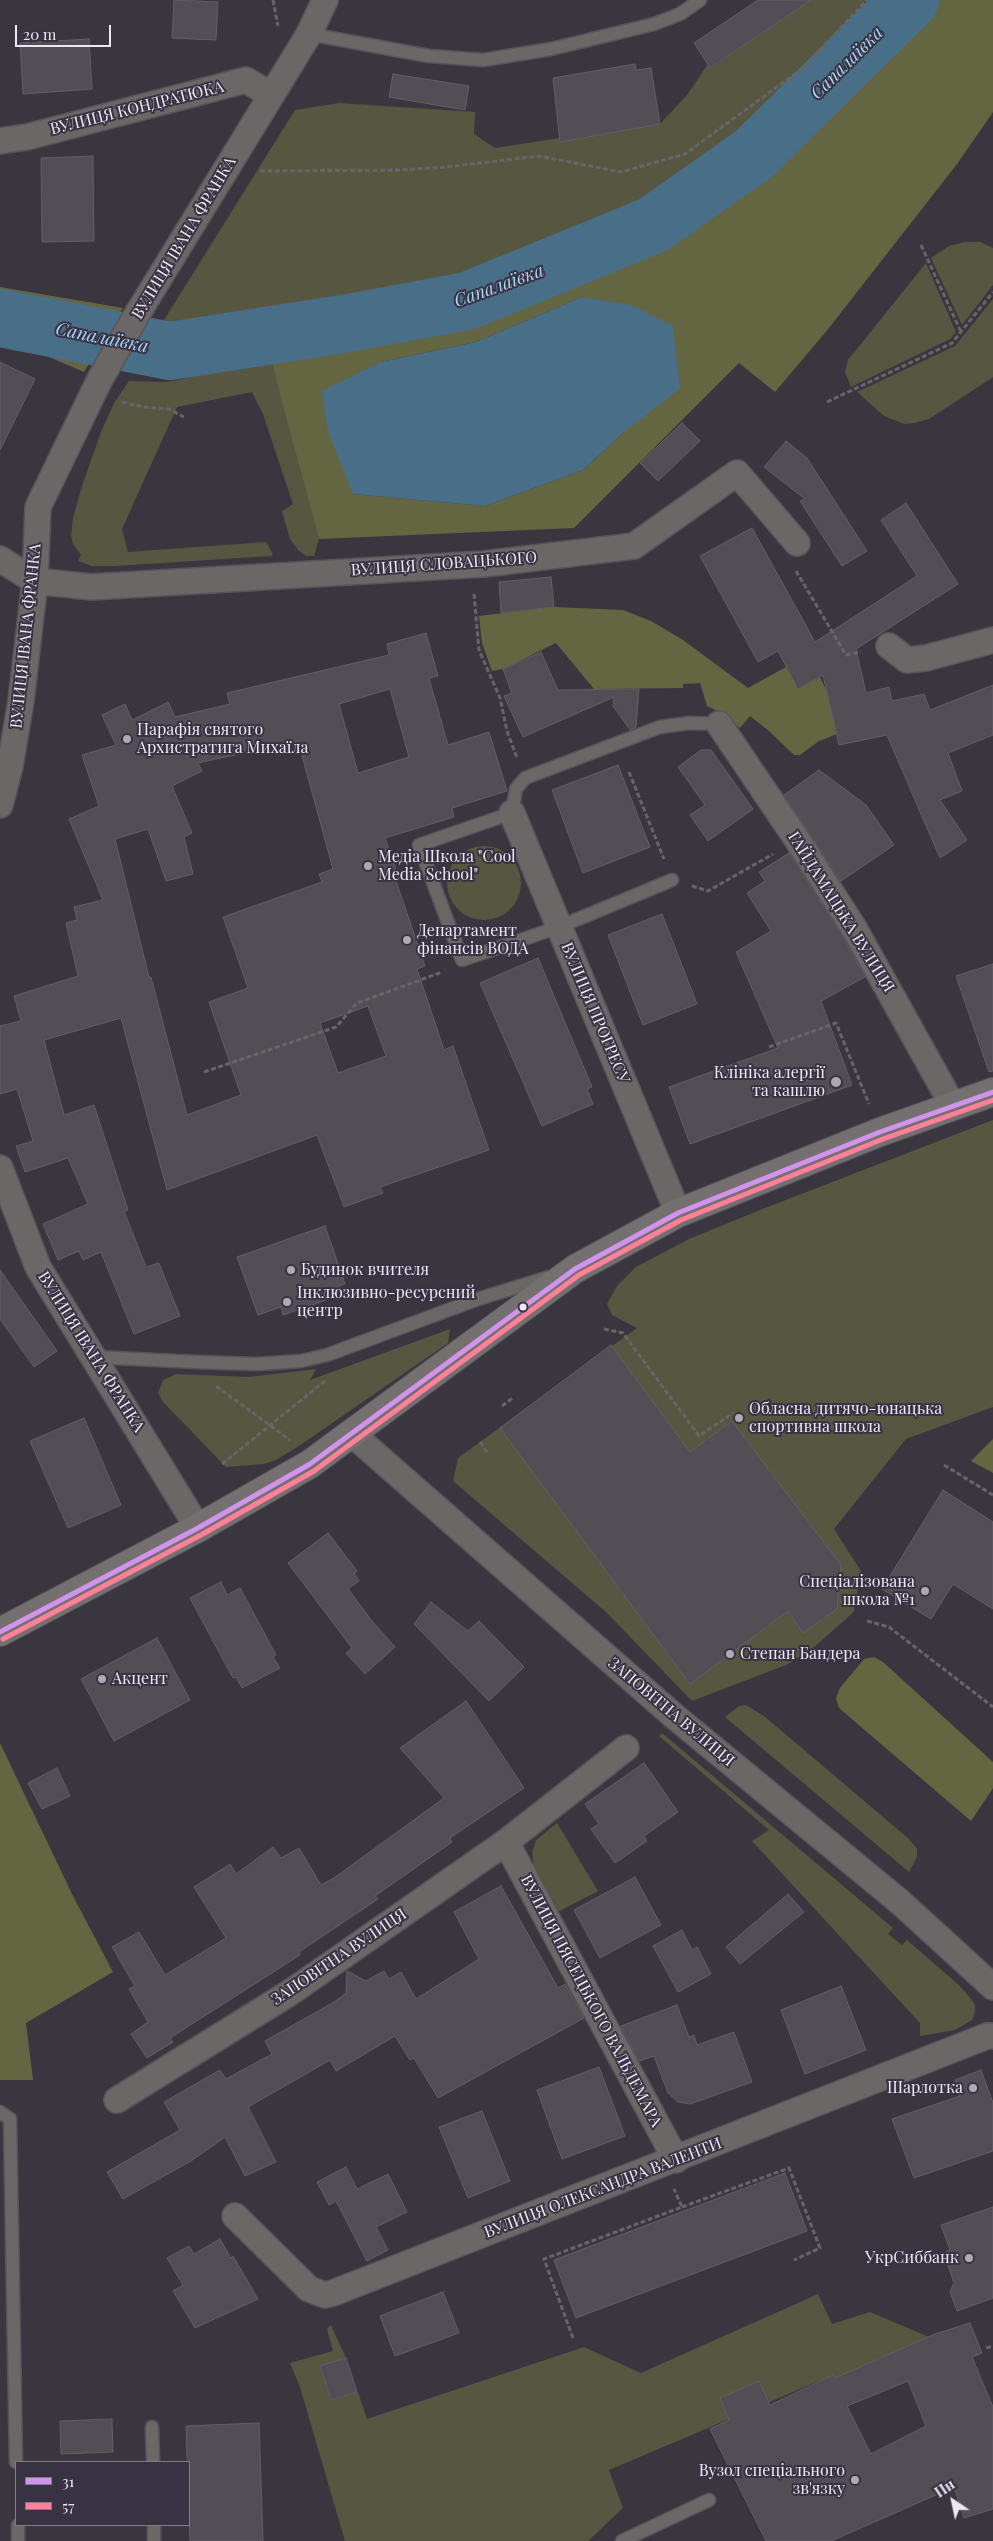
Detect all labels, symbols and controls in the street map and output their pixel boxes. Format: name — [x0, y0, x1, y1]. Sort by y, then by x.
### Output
scale bar — [18, 15, 114, 47]
water label: Сапалаївка — [806, 22, 888, 104]
text: 20 m — [23, 24, 56, 44]
street label: ВУЛИЦЯ КОНДРАТЮКА — [48, 77, 226, 139]
street label: ВУЛИЦЯ ІВАНА ФРАНКА — [128, 153, 240, 323]
water label: Сапалаївка — [451, 260, 547, 312]
water label: Сапалаївка — [54, 318, 150, 358]
street label: ВУЛИЦЯ ІВАНА ФРАНКА — [7, 543, 45, 729]
street label: ВУЛИЦЯ СЛОВАЦЬКОГО — [350, 548, 538, 580]
place label: Парафія святого Архистратига Михаїла — [137, 720, 308, 758]
marker: Парафія святого Архистратига Михаїла — [121, 733, 133, 745]
street label: ГАЙДАМАЦЬКА ВУЛИЦЯ — [784, 828, 898, 996]
place label: Медіа Школа "Cool Media School" — [378, 847, 516, 885]
marker: Медіа Школа "Cool Media School" — [362, 860, 374, 872]
place label: Департамент фінансів ВОДА — [417, 921, 529, 959]
marker: Департамент фінансів ВОДА — [401, 934, 413, 946]
street label: ВУЛИЦЯ ПРОГРЕСУ — [557, 940, 633, 1086]
place label: Клініка алергії та кашлю — [714, 1063, 825, 1101]
marker: Клініка алергії та кашлю — [829, 1075, 843, 1089]
place label: Будинок вчителя — [301, 1260, 429, 1280]
marker: Будинок вчителя — [285, 1264, 297, 1276]
street label: ВУЛИЦЯ ІВАНА ФРАНКА — [34, 1268, 148, 1436]
place label: Інклюзивно-ресурсний центр — [297, 1283, 476, 1321]
marker: Інклюзивно-ресурсний центр — [281, 1296, 293, 1308]
unlabelled marker — [518, 1302, 528, 1312]
place label: Обласна дитячо-юнацька спортивна школа — [749, 1399, 942, 1437]
marker: Обласна дитячо-юнацька спортивна школа — [733, 1412, 745, 1424]
place label: Спеціалізована школа №1 — [799, 1572, 915, 1610]
marker: Спеціалізована школа №1 — [919, 1585, 931, 1597]
place label: Степан Бандера — [740, 1644, 860, 1664]
marker: Степан Бандера — [724, 1648, 736, 1660]
street label: ЗАПОВІТНА ВУЛИЦЯ — [604, 1654, 738, 1770]
place label: Акцент — [112, 1669, 168, 1689]
marker: Акцент — [96, 1673, 108, 1685]
street label: ВУЛИЦЯ ПЯСЕЦЬКОГО ВАЛЬДЕМАРА — [516, 1872, 666, 2130]
street label: ЗАПОВІТНА ВУЛИЦЯ — [268, 1905, 410, 2009]
place label: Шарлотка — [887, 2078, 963, 2098]
marker: Шарлотка — [967, 2082, 979, 2094]
street label: ВУЛИЦЯ ОЛЕКСАНДРА ВАЛЕНТИ — [481, 2134, 725, 2242]
place label: УкрСиббанк — [865, 2248, 959, 2268]
marker: УкрСиббанк — [963, 2252, 975, 2264]
legend — [15, 2461, 190, 2526]
place label: Вузол спеціального зв'язку — [699, 2461, 845, 2499]
text: 31 — [62, 2471, 74, 2491]
marker: Вузол спеціального зв'язку — [849, 2474, 861, 2486]
text: Пн — [931, 2475, 958, 2502]
north arrow — [928, 2476, 978, 2526]
text: 57 — [62, 2496, 74, 2516]

